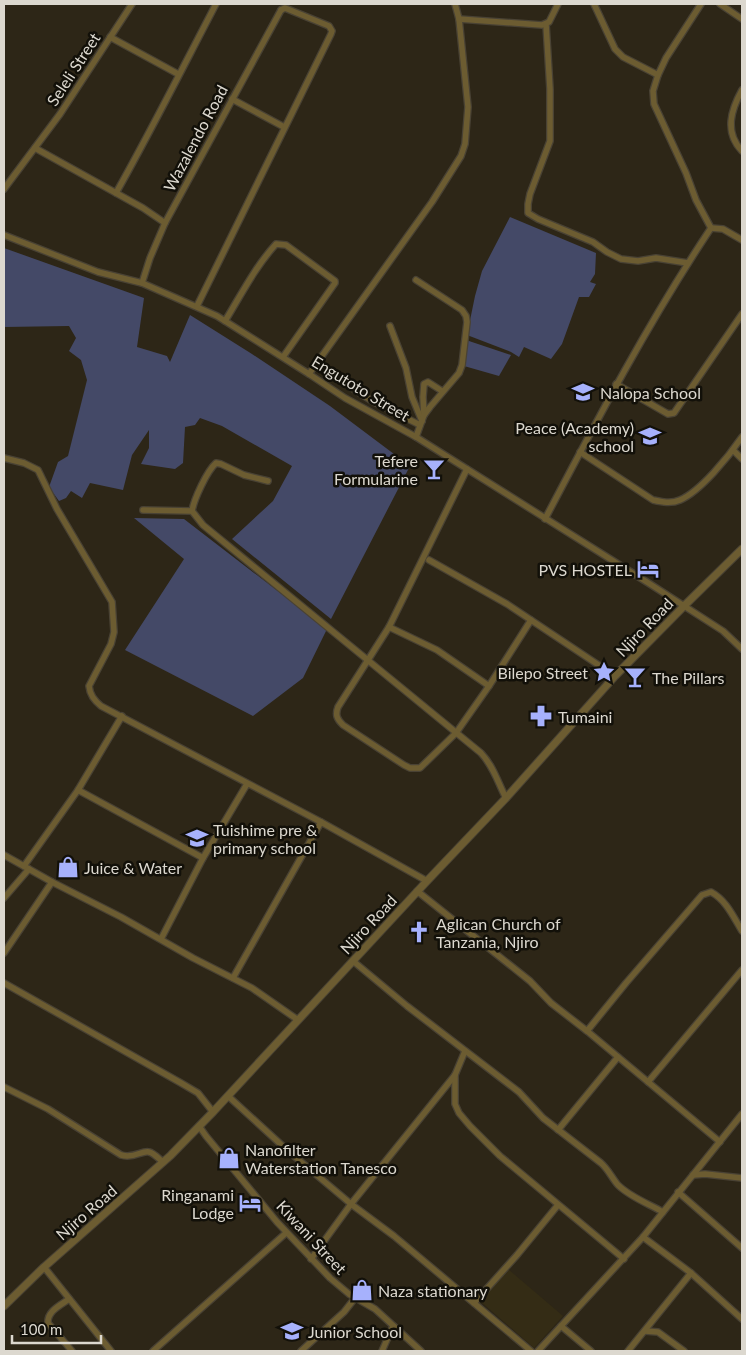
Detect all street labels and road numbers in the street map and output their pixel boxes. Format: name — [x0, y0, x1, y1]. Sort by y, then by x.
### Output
street label: Seleli Street — [42, 29, 104, 109]
street label: Wazalendo Road — [159, 82, 231, 194]
street label: Engutoto Street — [309, 351, 414, 425]
street label: Njiro Road — [611, 594, 677, 660]
street label: Njiro Road — [336, 890, 400, 958]
street label: Njiro Road — [52, 1181, 120, 1243]
street label: Kiwani Street — [273, 1196, 351, 1278]

